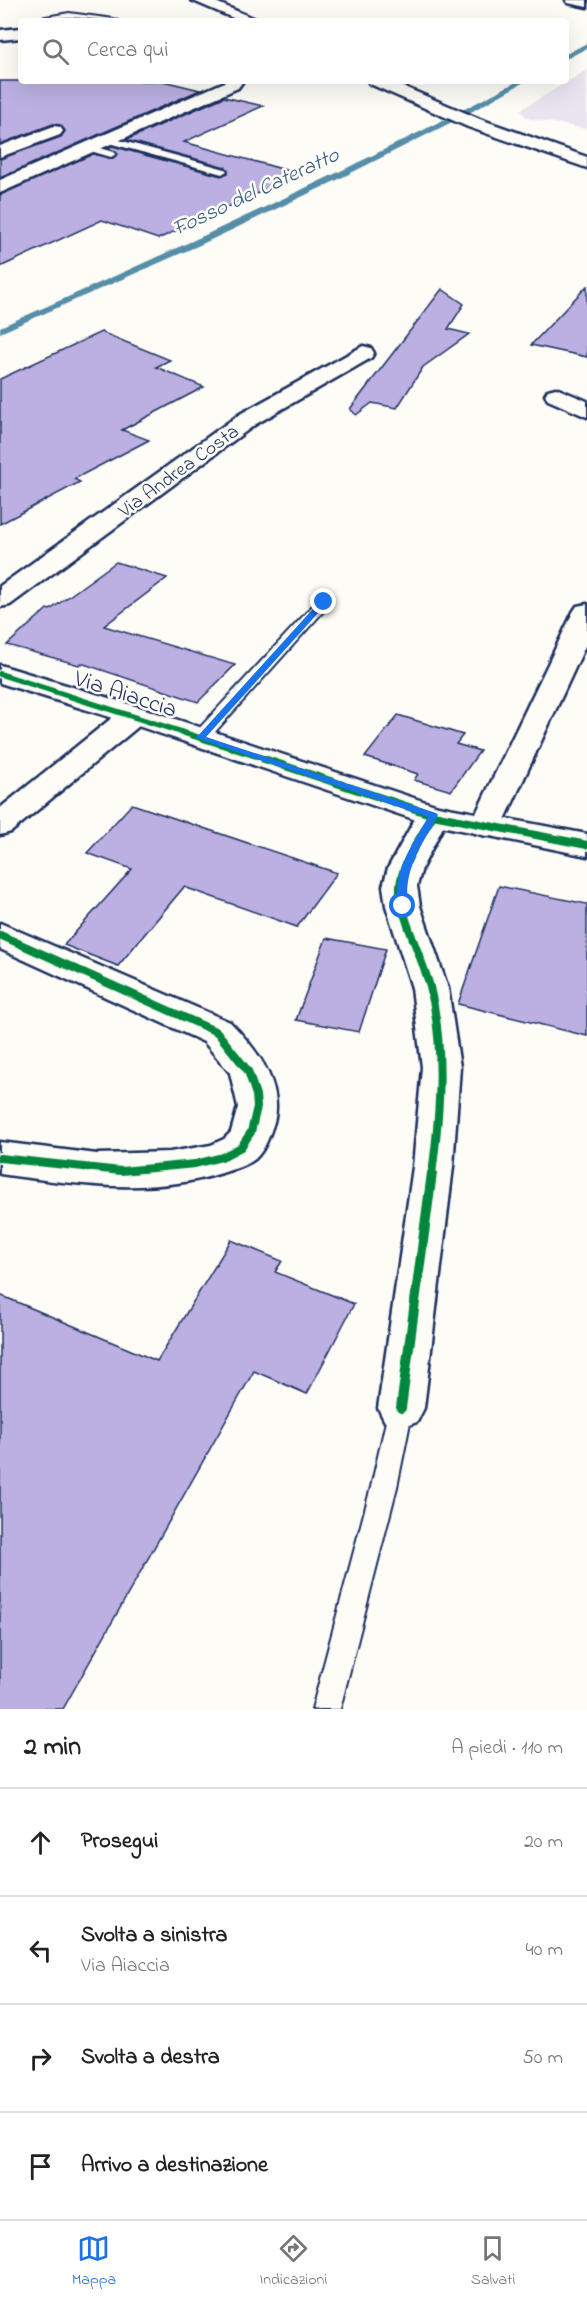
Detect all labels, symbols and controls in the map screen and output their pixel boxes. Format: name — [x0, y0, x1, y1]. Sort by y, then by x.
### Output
search box — [18, 18, 569, 84]
icon: search — [39, 35, 72, 68]
text: Cerca qui — [87, 35, 169, 67]
water label: Fosso del Cateratto — [168, 139, 346, 245]
street label: Via Andrea Costa — [112, 418, 246, 526]
route end — [310, 588, 336, 614]
street label: Via Aiaccia — [68, 662, 181, 728]
route start — [389, 892, 415, 918]
text: 2 min — [24, 1729, 81, 1767]
text: A piedi · 110 m — [451, 1734, 563, 1763]
icon: ahead — [24, 1826, 57, 1859]
text: Prosegui — [81, 1826, 158, 1858]
text: 20 m — [524, 1828, 563, 1857]
text: Svolta a sinistra — [81, 1920, 228, 1952]
icon: left — [24, 1934, 57, 1967]
text: 40 m — [526, 1936, 563, 1965]
text: Via Aiaccia — [81, 1952, 170, 1981]
icon: right — [24, 2042, 57, 2075]
text: Svolta a destra — [81, 2042, 220, 2074]
text: 50 m — [522, 2044, 563, 2073]
icon: arrive — [24, 2150, 57, 2183]
text: Arrivo a destinazione — [81, 2150, 268, 2182]
tab: Mappa — [72, 2232, 116, 2292]
tab: Indicazioni — [259, 2232, 327, 2292]
tab: Salvati — [471, 2232, 515, 2292]

